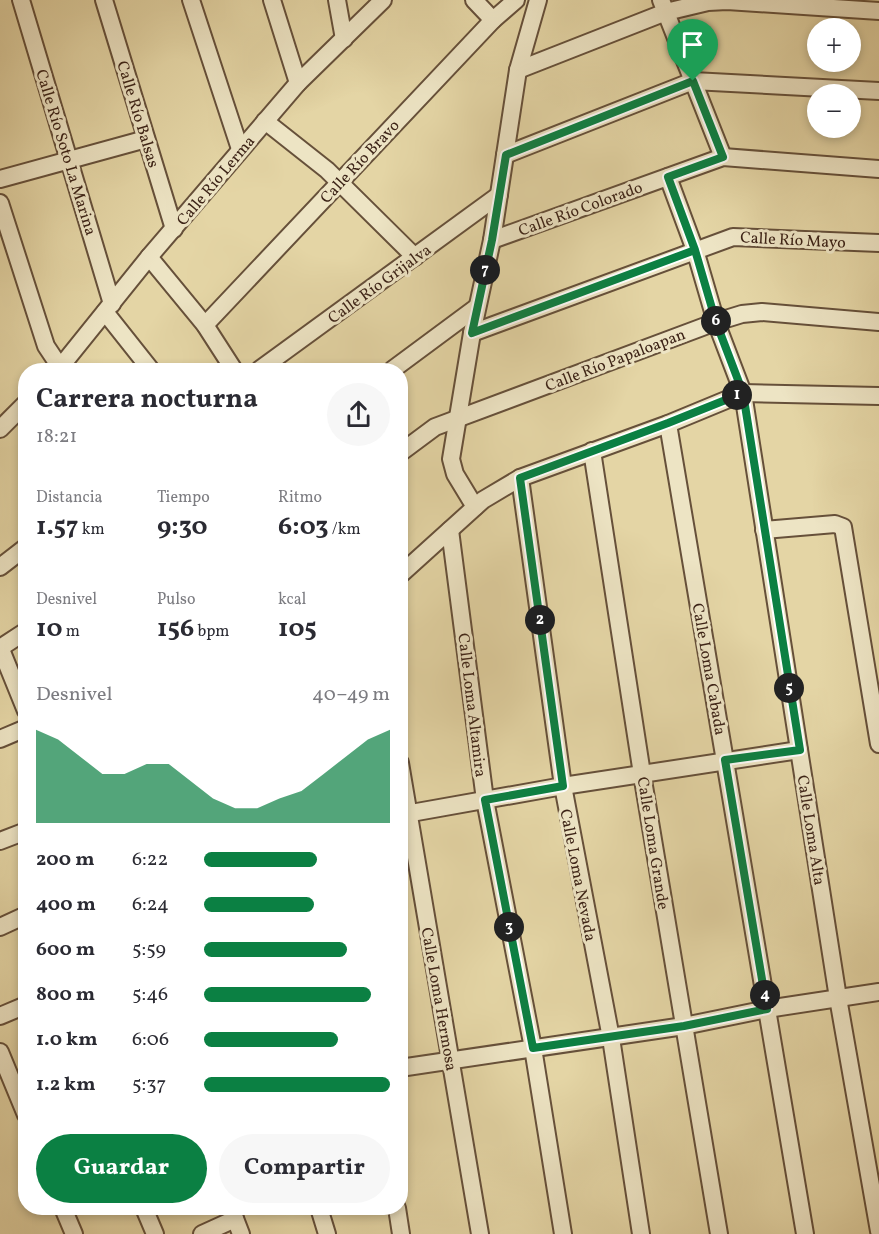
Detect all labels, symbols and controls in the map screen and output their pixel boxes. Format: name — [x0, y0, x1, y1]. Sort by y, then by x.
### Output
map controls — [807, 18, 861, 138]
button: + — [807, 18, 861, 72]
pin — [667, 19, 718, 81]
icon: arrive — [676, 28, 709, 61]
street label: Calle Río Balsas — [110, 58, 164, 171]
street label: Calle Río Soto La Marina — [29, 67, 101, 238]
button: − — [807, 84, 861, 138]
street label: Calle Río Bravo — [316, 116, 405, 209]
street label: Calle Río Lerma — [172, 131, 261, 231]
street label: Calle Río Colorado — [516, 177, 646, 243]
street label: Calle Río Mayo — [740, 227, 846, 255]
street label: Calle Río Grijalva — [324, 240, 436, 330]
pin: 7 — [470, 255, 500, 285]
text: 7 — [481, 259, 489, 281]
pin: 6 — [701, 306, 731, 336]
text: 6 — [712, 310, 720, 332]
street label: Calle Río Papaloapan — [542, 324, 689, 398]
pin: 1 — [722, 380, 752, 410]
text: Carrera nocturna — [36, 381, 258, 419]
button: share — [327, 383, 390, 446]
text: 1 — [734, 384, 740, 406]
text: 18:21 — [36, 423, 77, 451]
text: Distancia — [36, 487, 102, 509]
text: Tiempo — [157, 487, 210, 509]
text: Ritmo — [278, 487, 322, 509]
text: 1.57 — [36, 509, 79, 545]
text: 9:30 — [157, 509, 208, 545]
text: 6:03 — [278, 509, 329, 545]
text: km — [79, 519, 105, 541]
text: /km — [329, 519, 361, 541]
text: Desnivel — [36, 589, 97, 611]
text: Pulso — [157, 589, 195, 611]
text: kcal — [278, 589, 306, 611]
street label: Calle Loma Cabada — [686, 602, 730, 737]
pin: 2 — [525, 605, 555, 635]
text: 2 — [536, 609, 544, 631]
text: 10 — [36, 611, 62, 647]
text: 156 — [157, 611, 194, 647]
text: 105 — [278, 611, 317, 647]
text: m — [62, 621, 80, 643]
text: bpm — [194, 621, 230, 643]
street label: Calle Loma Altamira — [451, 632, 491, 778]
pin: 5 — [774, 673, 804, 703]
text: 5 — [785, 677, 793, 699]
text: Desnivel — [36, 681, 112, 709]
text: 40–49 m — [312, 681, 390, 709]
street label: Calle Loma Alta — [790, 774, 830, 887]
street label: Calle Loma Grande — [631, 775, 673, 911]
street label: Calle Loma Nevada — [553, 807, 601, 943]
text: 200 m — [36, 846, 94, 874]
text: 6:22 — [132, 846, 168, 874]
text: 400 m — [36, 891, 96, 919]
text: 6:24 — [132, 891, 169, 919]
pin: 3 — [494, 912, 524, 942]
text: 3 — [505, 916, 513, 938]
street label: Calle Loma Hermosa — [415, 926, 461, 1073]
text: 600 m — [36, 936, 95, 964]
text: 5:59 — [132, 936, 166, 964]
pin: 4 — [750, 980, 780, 1010]
text: 800 m — [36, 981, 95, 1009]
text: 5:46 — [132, 981, 168, 1009]
text: 4 — [760, 984, 770, 1006]
text: 1.0 km — [36, 1026, 98, 1054]
text: 6:06 — [132, 1026, 169, 1054]
text: 1.2 km — [36, 1071, 96, 1099]
text: 5:37 — [132, 1071, 166, 1099]
button: Guardar — [36, 1134, 207, 1203]
button: Compartir — [219, 1134, 390, 1203]

